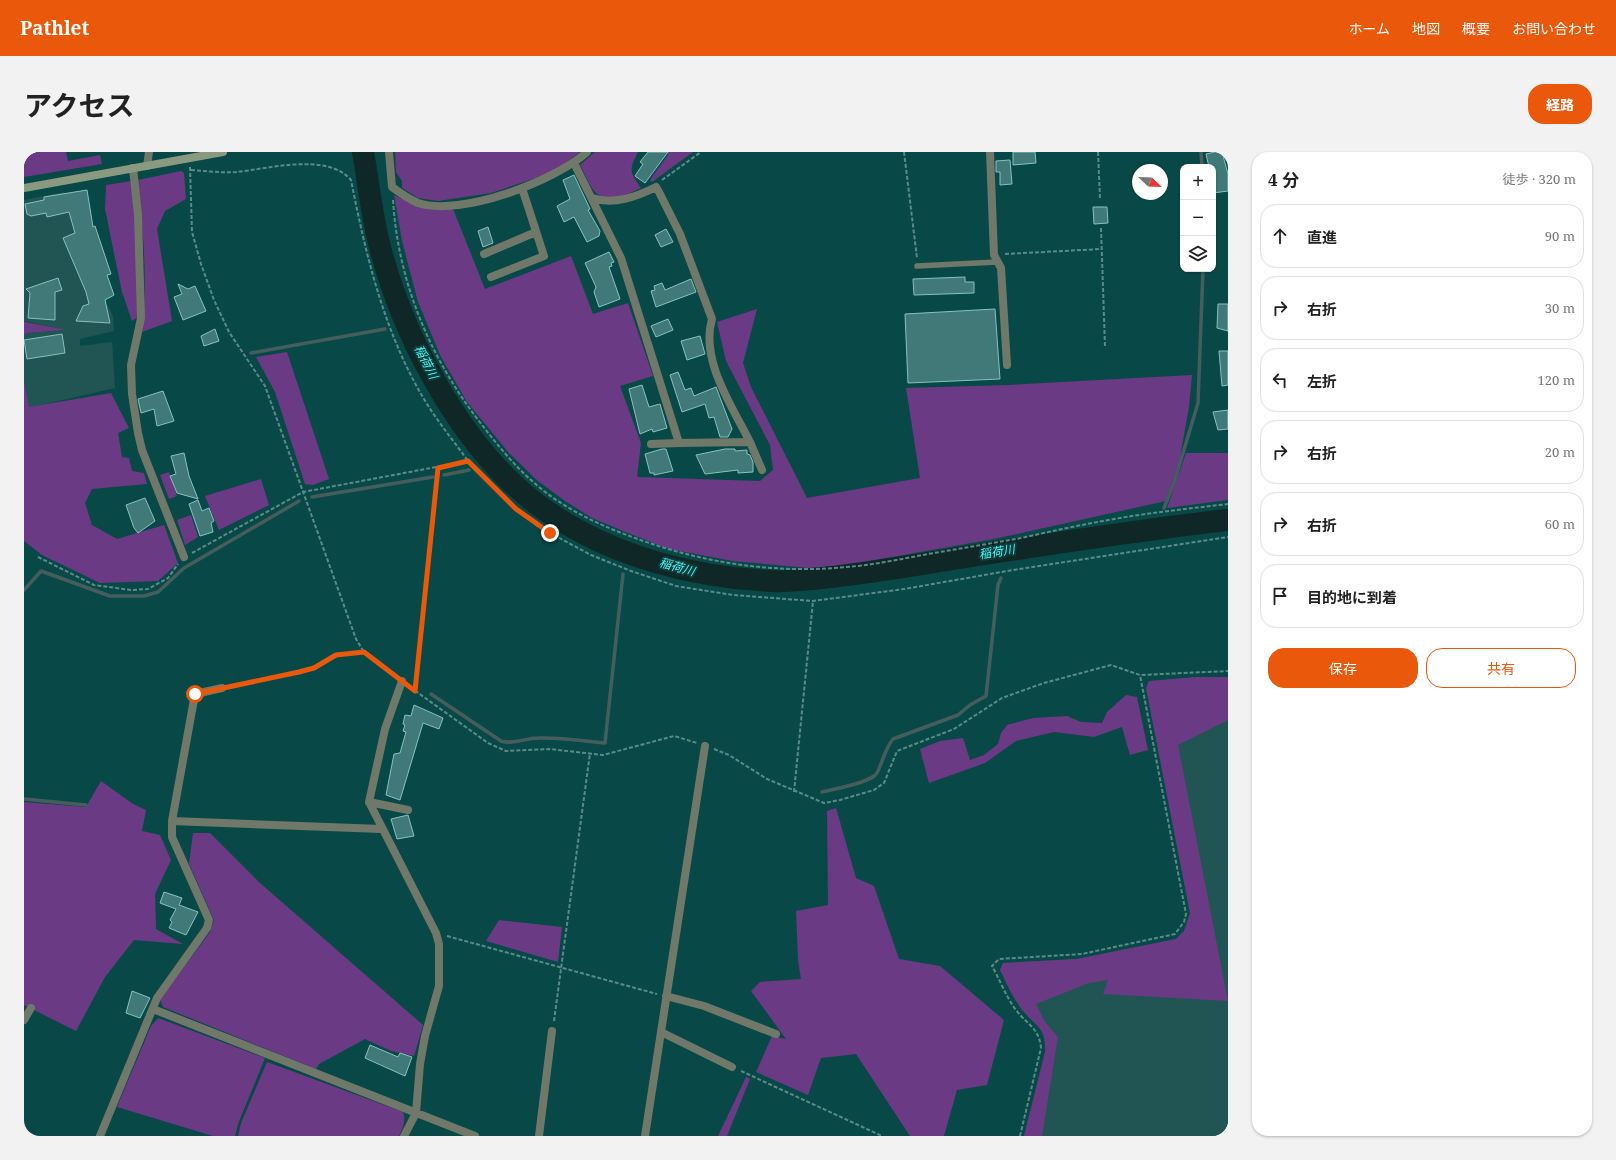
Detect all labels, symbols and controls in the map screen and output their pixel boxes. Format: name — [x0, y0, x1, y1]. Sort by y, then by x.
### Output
text: Pathlet — [20, 15, 89, 41]
text: ホーム — [1348, 19, 1390, 38]
text: 地図 — [1412, 19, 1440, 38]
text: 概要 — [1462, 19, 1490, 38]
text: お問い合わせ — [1512, 19, 1596, 38]
button: 経路 — [1528, 84, 1592, 124]
text: アクセス — [24, 86, 135, 124]
north arrow — [1132, 164, 1168, 200]
map controls — [1180, 164, 1216, 272]
button: + — [1180, 164, 1216, 200]
text: 4 分 — [1268, 168, 1299, 191]
text: 徒歩 · 320 m — [1503, 170, 1576, 188]
button: − — [1180, 200, 1216, 236]
icon: ahead — [1269, 225, 1291, 247]
text: 直進 — [1307, 227, 1337, 247]
text: 90 m — [1545, 227, 1575, 245]
button: layers — [1180, 236, 1216, 272]
icon: right — [1269, 297, 1291, 319]
text: 右折 — [1307, 299, 1337, 319]
text: 30 m — [1545, 299, 1575, 317]
water label: 稲荷川 — [411, 342, 443, 383]
icon: left — [1269, 369, 1291, 391]
text: 左折 — [1307, 371, 1337, 391]
text: 120 m — [1538, 371, 1575, 389]
icon: right — [1269, 441, 1291, 463]
text: 右折 — [1307, 443, 1337, 463]
text: 20 m — [1545, 443, 1575, 461]
icon: right — [1269, 513, 1291, 535]
text: 右折 — [1307, 515, 1337, 535]
text: 60 m — [1545, 515, 1575, 533]
route end — [541, 524, 559, 542]
water label: 稲荷川 — [978, 540, 1018, 563]
water label: 稲荷川 — [657, 553, 699, 580]
icon: arrive — [1269, 585, 1291, 607]
text: 目的地に到着 — [1307, 587, 1397, 607]
button: 保存 — [1268, 648, 1418, 688]
button: 共有 — [1426, 648, 1576, 688]
route start — [186, 685, 204, 703]

